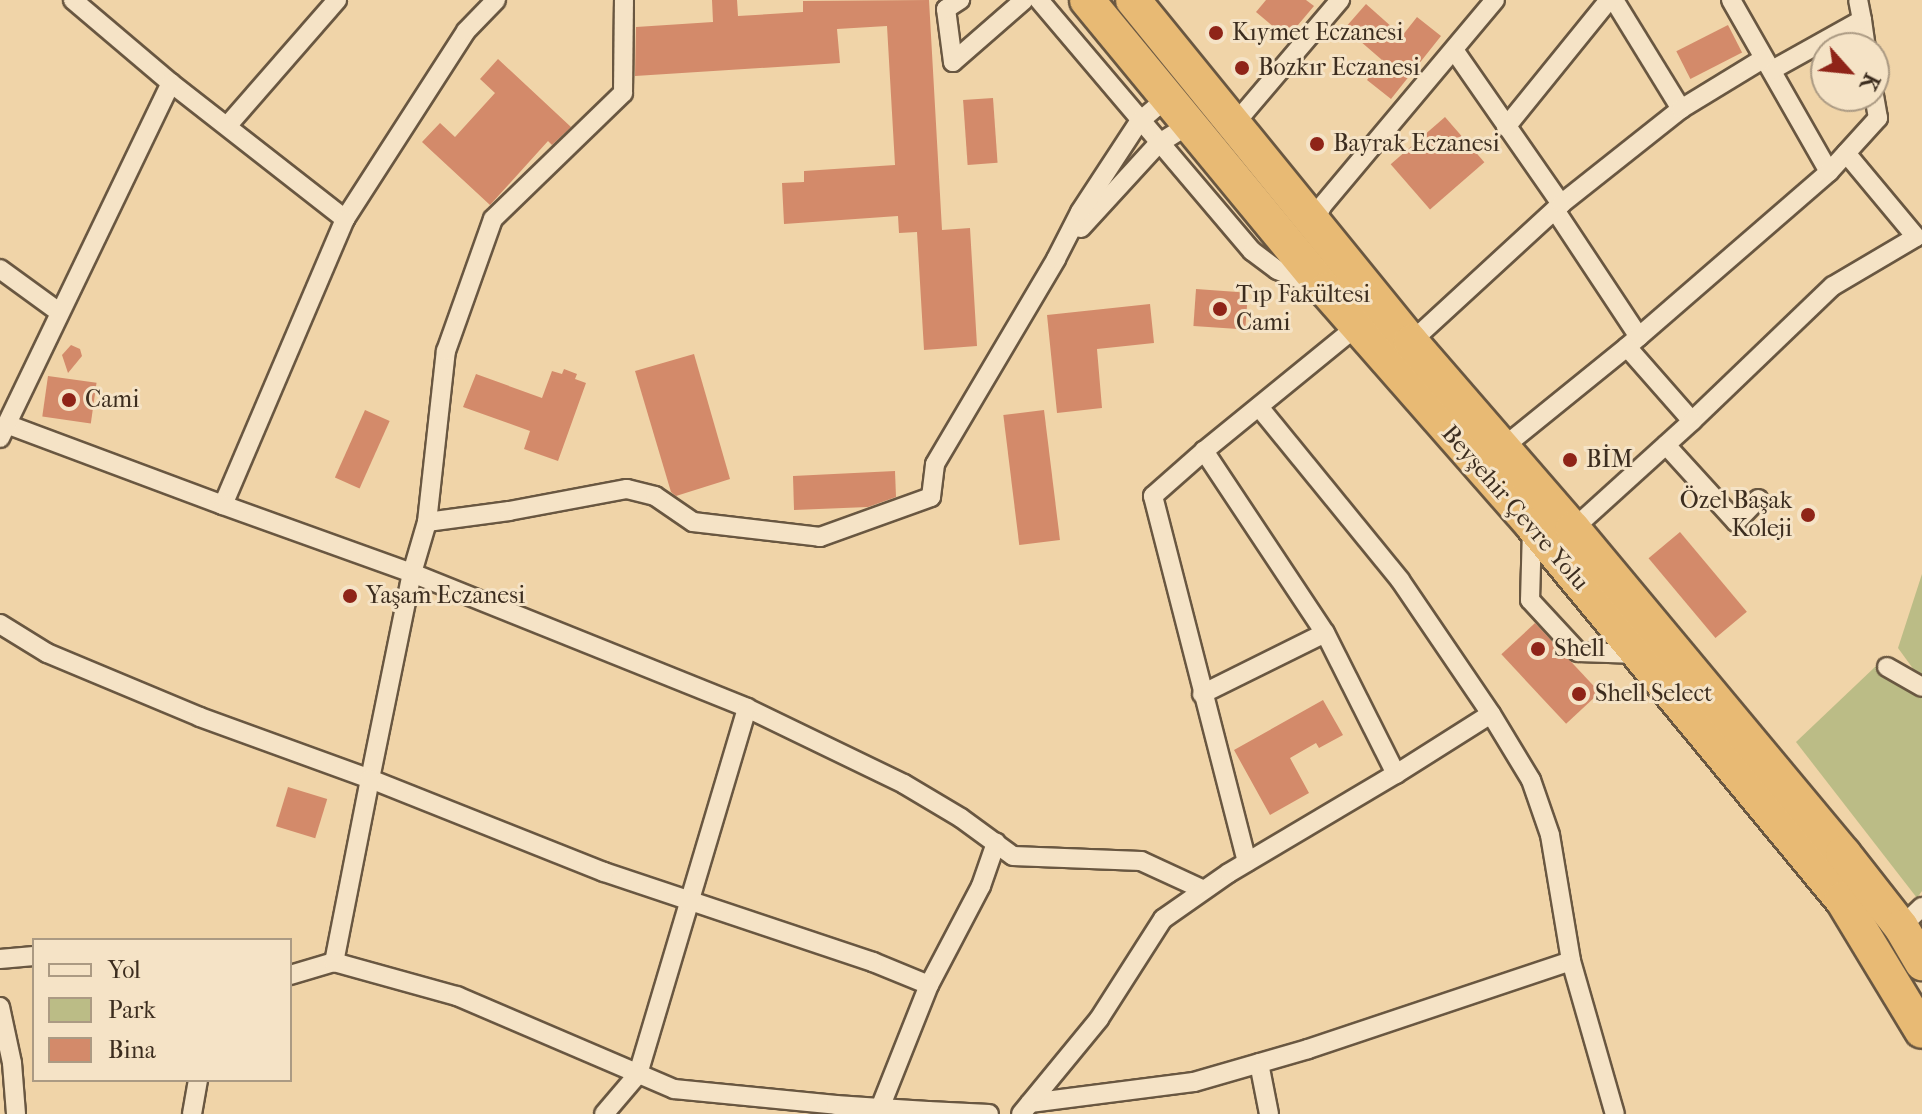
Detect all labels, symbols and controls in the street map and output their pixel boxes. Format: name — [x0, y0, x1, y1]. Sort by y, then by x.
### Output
place label: Kıymet Eczanesi — [1232, 19, 1403, 47]
marker: Kıymet Eczanesi — [1207, 24, 1225, 42]
north arrow — [1810, 32, 1890, 112]
place label: Bozkır Eczanesi — [1258, 54, 1420, 82]
marker: Bozkır Eczanesi — [1233, 59, 1251, 77]
text: K — [1854, 69, 1885, 95]
place label: Bayrak Eczanesi — [1333, 130, 1500, 158]
marker: Bayrak Eczanesi — [1308, 135, 1326, 153]
place label: Tıp Fakültesi Cami — [1236, 281, 1370, 337]
marker: Tıp Fakültesi Cami — [1211, 300, 1229, 318]
place label: Cami — [85, 386, 139, 414]
marker: Cami — [60, 391, 78, 409]
street label: Beyşehir Çevre Yolu — [1435, 419, 1595, 597]
place label: BİM — [1586, 446, 1633, 474]
marker: BİM — [1561, 451, 1579, 469]
place label: Özel Başak Koleji — [1680, 487, 1792, 543]
marker: Özel Başak Koleji — [1799, 506, 1817, 524]
place label: Yaşam Eczanesi — [366, 582, 525, 610]
marker: Yaşam Eczanesi — [341, 587, 359, 605]
place label: Shell — [1554, 635, 1605, 663]
marker: Shell — [1529, 640, 1547, 658]
place label: Shell Select — [1595, 680, 1713, 708]
marker: Shell Select — [1570, 685, 1588, 703]
legend — [32, 938, 292, 1082]
text: Yol — [108, 956, 141, 984]
text: Park — [108, 996, 156, 1024]
text: Bina — [108, 1036, 156, 1064]

